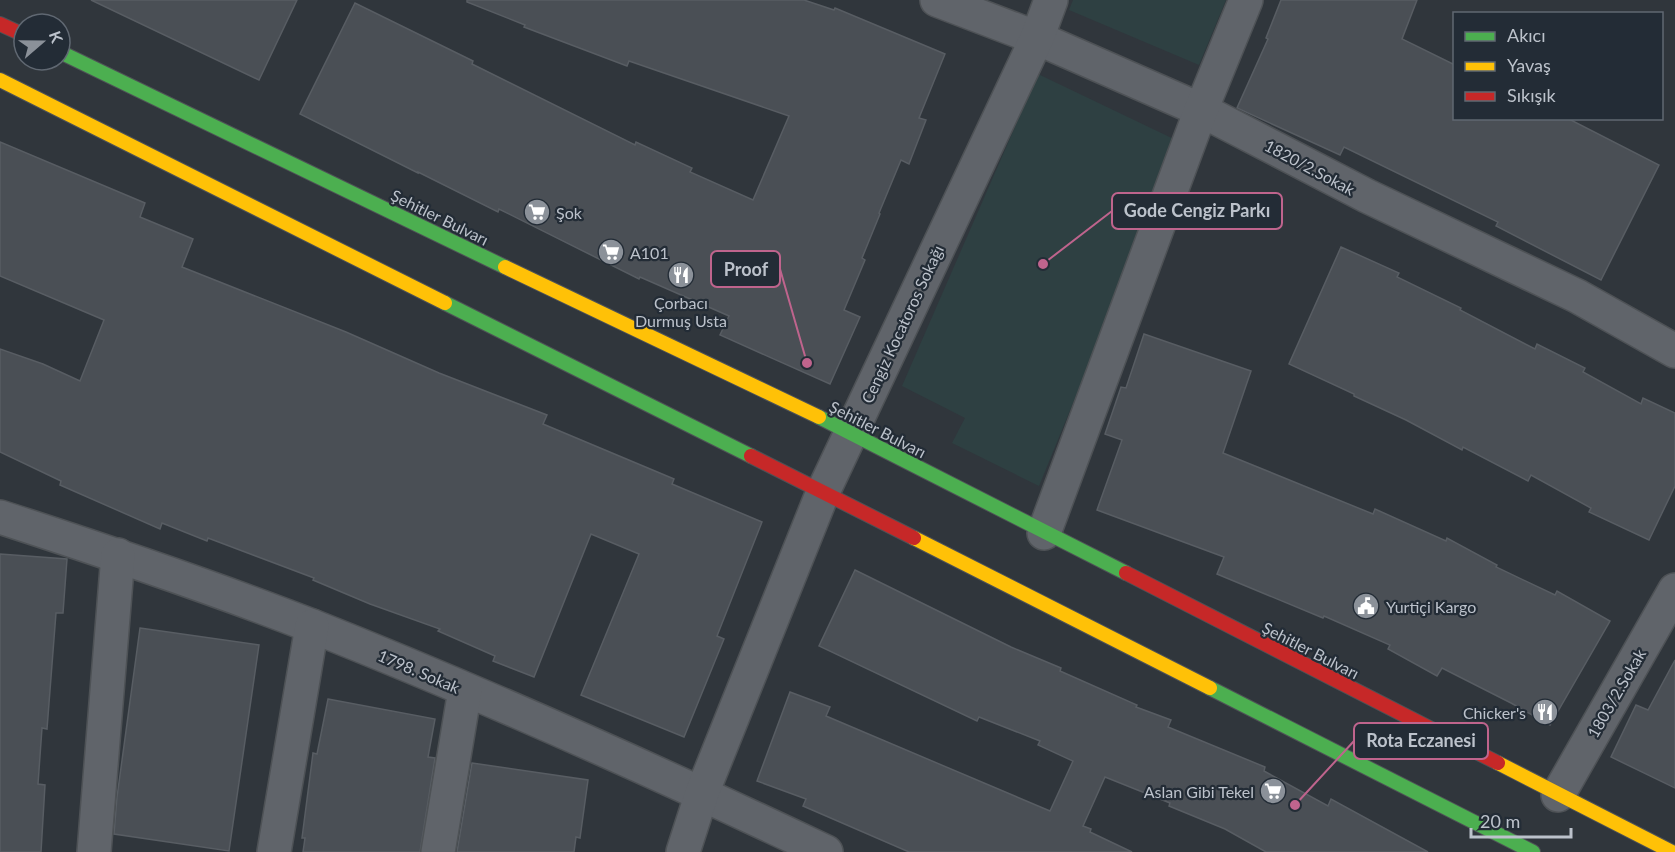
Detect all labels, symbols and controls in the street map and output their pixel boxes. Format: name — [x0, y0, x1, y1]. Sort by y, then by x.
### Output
north arrow — [12, 12, 72, 72]
legend — [1453, 12, 1663, 120]
text: Akıcı — [1507, 24, 1546, 46]
text: K — [46, 28, 68, 46]
text: Yavaş — [1507, 54, 1551, 76]
text: Sıkışık — [1507, 84, 1557, 106]
street label: 1820/2.Sokak — [1262, 135, 1359, 199]
street label: Şehitler Bulvarı — [388, 185, 492, 249]
callout: Gode Cengiz Parkı — [1112, 193, 1282, 229]
supermarket icon: Şok — [522, 197, 552, 227]
text: Gode Cengiz Parkı — [1124, 199, 1270, 221]
place label: Şok — [556, 203, 583, 222]
supermarket icon: A101 — [596, 237, 626, 267]
street label: Cengiz Kocatoros Sokağı — [857, 242, 947, 406]
place label: A101 — [630, 243, 669, 262]
callout: Proof — [711, 251, 780, 287]
text: Proof — [724, 258, 769, 280]
restaurant icon: Çorbacı Durmuş Usta — [666, 260, 696, 290]
place label: Çorbacı Durmuş Usta — [635, 293, 727, 330]
street label: Şehitler Bulvarı — [826, 396, 930, 462]
public building icon: Yurtiçi Kargo — [1351, 591, 1381, 621]
place label: Yurtiçi Kargo — [1386, 597, 1476, 616]
street label: Şehitler Bulvarı — [1259, 617, 1363, 683]
street label: 1803/2.Sokak — [1583, 644, 1649, 741]
street label: 1798. Sokak — [375, 645, 464, 697]
restaurant icon: Chicker's — [1530, 697, 1560, 727]
place label: Chicker's — [1463, 703, 1526, 722]
callout: Rota Eczanesi — [1354, 723, 1488, 759]
text: Rota Eczanesi — [1366, 729, 1476, 751]
supermarket icon: Aslan Gibi Tekel — [1258, 776, 1288, 806]
place label: Aslan Gibi Tekel — [1144, 782, 1254, 801]
scale bar — [1471, 801, 1572, 839]
text: 20 m — [1480, 810, 1520, 832]

